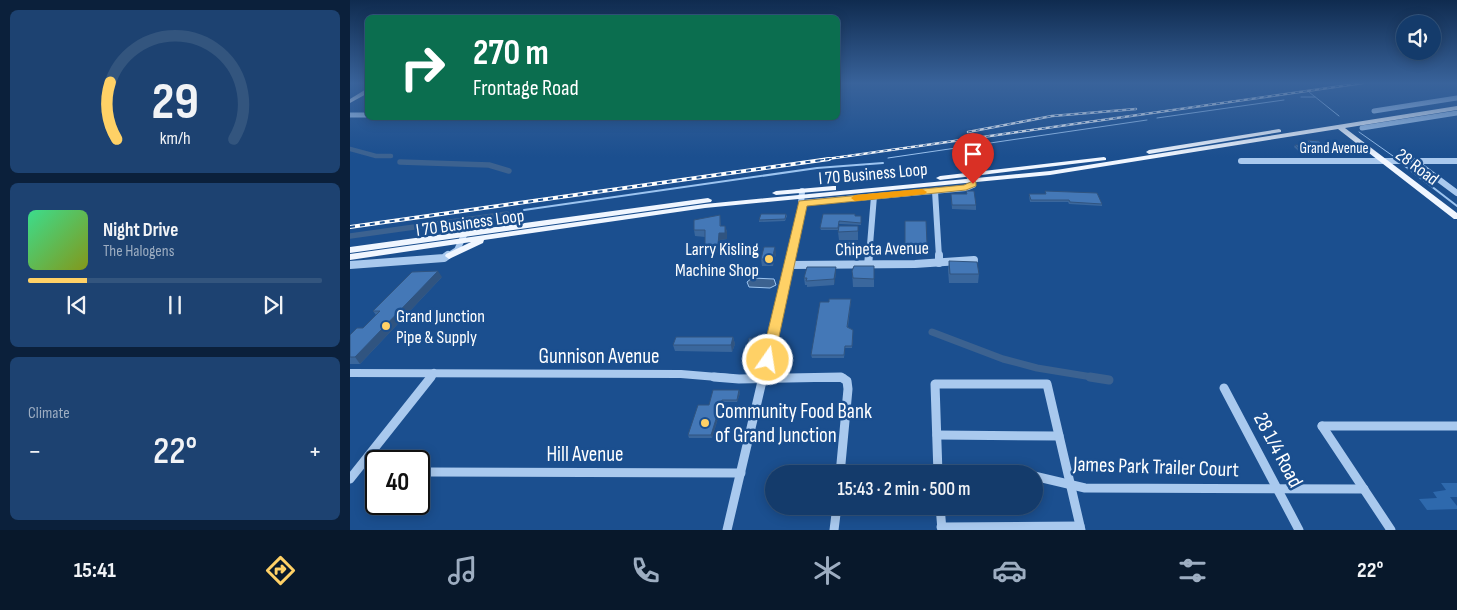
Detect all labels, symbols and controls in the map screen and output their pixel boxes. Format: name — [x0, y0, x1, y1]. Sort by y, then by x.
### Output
map controls — [1396, 15, 1441, 60]
button: sound — [1396, 15, 1441, 60]
text: 270 m — [473, 32, 549, 75]
icon: right — [390, 35, 455, 100]
text: 29 — [151, 71, 199, 134]
text: Frontage Road — [473, 75, 579, 102]
text: km/h — [160, 128, 190, 149]
pin — [952, 133, 994, 184]
street label: Grand Avenue — [1299, 139, 1369, 158]
icon: arrive — [959, 140, 987, 168]
street label: 28 Road — [1391, 144, 1443, 190]
street label: I 70 Business Loop — [818, 159, 928, 189]
street label: I 70 Business Loop — [414, 205, 526, 241]
text: Night Drive — [103, 219, 178, 242]
street label: Chipeta Avenue — [835, 238, 929, 260]
place label: Larry Kisling Machine Shop — [675, 239, 759, 281]
text: The Halogens — [103, 242, 174, 261]
marker: Larry Kisling Machine Shop — [763, 253, 775, 265]
icon: previous — [63, 291, 91, 319]
icon: pause — [161, 291, 189, 319]
icon: next — [259, 291, 287, 319]
place label: Grand Junction Pipe & Supply — [396, 306, 485, 348]
marker: Grand Junction Pipe & Supply — [380, 320, 392, 332]
position arrow — [741, 333, 793, 385]
street label: Gunnison Avenue — [538, 344, 660, 369]
place label: Community Food Bank of Grand Junction — [715, 399, 872, 448]
text: Climate — [28, 404, 70, 423]
street label: 28 1/4 Road — [1248, 408, 1308, 492]
marker: Community Food Bank of Grand Junction — [699, 417, 711, 429]
text: 22° — [153, 429, 197, 474]
text: − — [28, 435, 42, 468]
text: + — [308, 435, 322, 468]
street label: Hill Avenue — [546, 442, 624, 467]
speed limit sign: 40 — [365, 450, 430, 515]
street label: James Park Trailer Court — [1072, 452, 1239, 482]
text: 15:43 · 2 min · 500 m — [838, 478, 970, 501]
icon: directions — [263, 553, 298, 588]
icon: music — [445, 553, 480, 588]
icon: phone — [628, 553, 663, 588]
icon: climate — [810, 553, 845, 588]
icon: car — [992, 553, 1027, 588]
icon: filters — [1175, 553, 1210, 588]
text: 15:41 — [74, 557, 116, 584]
text: 22° — [1357, 557, 1383, 584]

